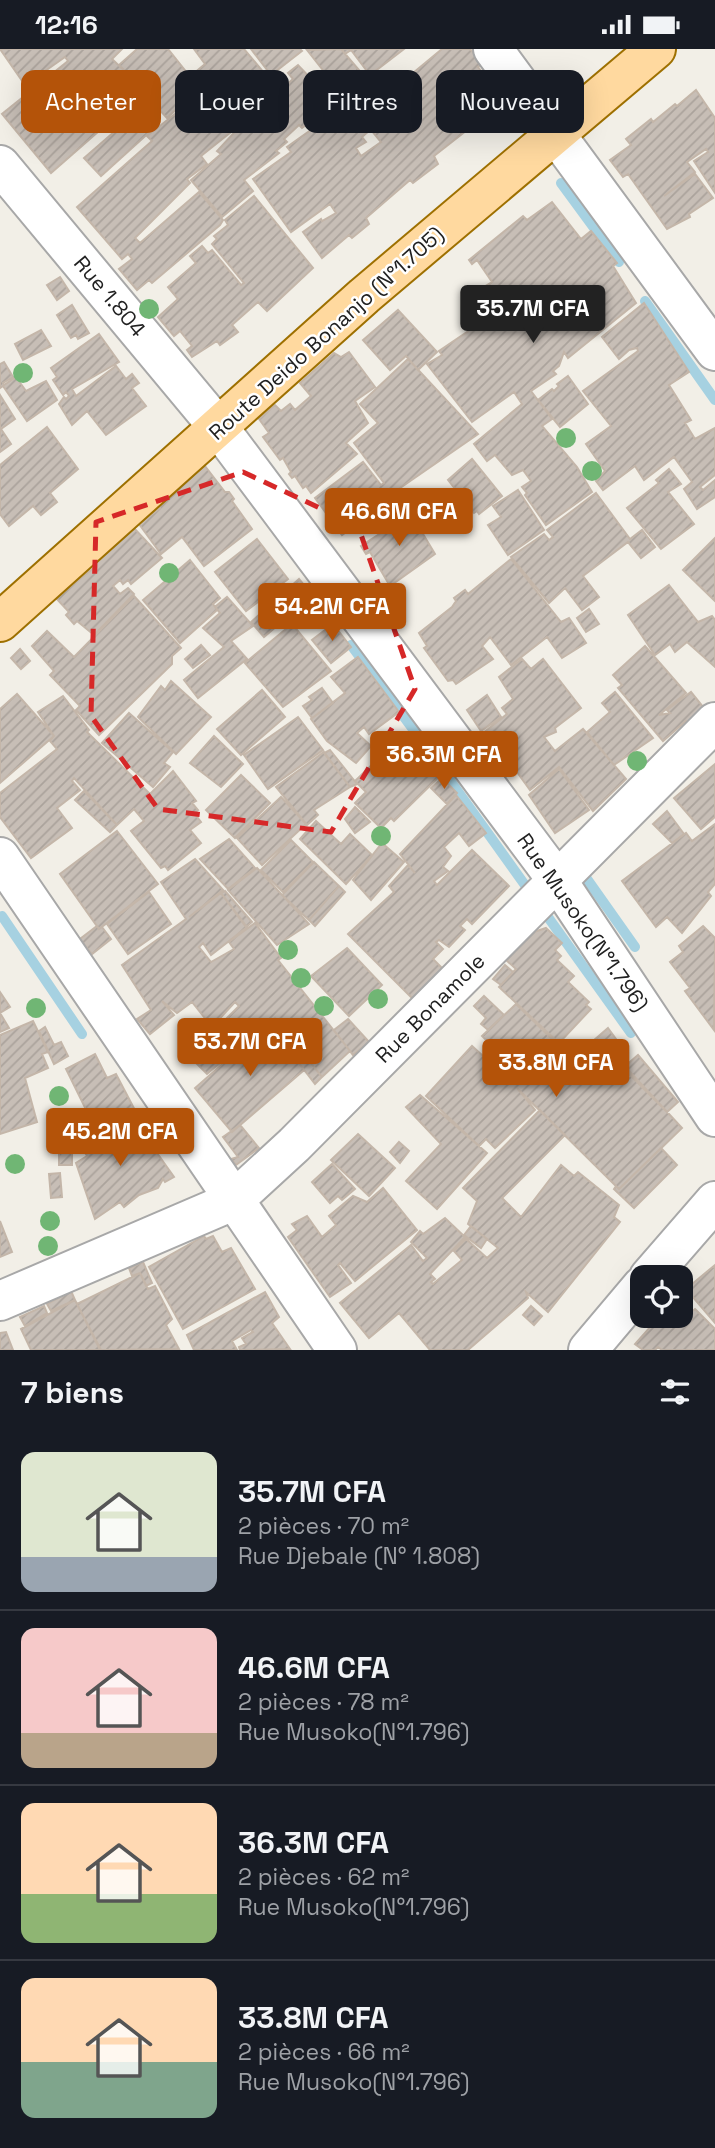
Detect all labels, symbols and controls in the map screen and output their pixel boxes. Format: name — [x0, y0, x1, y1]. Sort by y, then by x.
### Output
text: 12:16 — [35, 8, 98, 42]
chip: Acheter — [21, 70, 161, 133]
chip: Louer — [175, 70, 289, 133]
chip: Filtres — [303, 70, 422, 133]
chip: Nouveau — [436, 70, 584, 133]
street label: Route Deido Bonanjo (N°1.705) — [203, 220, 449, 446]
street label: Rue 1.804 — [68, 250, 152, 342]
pin: 35.7M CFA — [453, 285, 613, 345]
text: 35.7M CFA — [476, 293, 590, 323]
pin: 46.6M CFA — [319, 489, 479, 548]
text: 46.6M CFA — [341, 496, 457, 526]
pin: 54.2M CFA — [252, 583, 412, 643]
text: 54.2M CFA — [274, 591, 390, 621]
pin: 36.3M CFA — [364, 731, 524, 791]
text: 36.3M CFA — [386, 739, 502, 769]
street label: Rue Musoko(N°1.796) — [511, 828, 655, 1016]
street label: Rue Bonamole — [369, 947, 491, 1069]
pin: 53.7M CFA — [170, 1019, 330, 1078]
text: 53.7M CFA — [193, 1026, 307, 1056]
pin: 33.8M CFA — [476, 1039, 636, 1099]
text: 33.8M CFA — [498, 1047, 614, 1077]
pin: 45.2M CFA — [40, 1109, 200, 1168]
text: 45.2M CFA — [62, 1116, 178, 1146]
map controls — [630, 1265, 693, 1328]
button: locate — [630, 1265, 693, 1328]
text: 7 biens — [21, 1373, 124, 1412]
icon: filters — [656, 1373, 694, 1411]
text: 35.7M CFA — [238, 1472, 386, 1511]
icon: home — [77, 1480, 161, 1564]
text: 2 pièces · 70 m² — [238, 1511, 409, 1541]
text: Rue Djebale (N° 1.808) — [238, 1541, 480, 1571]
text: 46.6M CFA — [238, 1648, 390, 1687]
icon: home — [77, 1656, 161, 1740]
text: 2 pièces · 78 m² — [238, 1687, 409, 1717]
text: Rue Musoko(N°1.796) — [238, 1717, 469, 1747]
text: 36.3M CFA — [238, 1823, 389, 1862]
icon: home — [77, 1831, 161, 1915]
text: 2 pièces · 62 m² — [238, 1862, 409, 1892]
text: Rue Musoko(N°1.796) — [238, 1892, 469, 1922]
text: 33.8M CFA — [238, 1998, 389, 2037]
icon: home — [77, 2006, 161, 2090]
text: 2 pièces · 66 m² — [238, 2037, 410, 2067]
text: Rue Musoko(N°1.796) — [238, 2067, 469, 2097]

